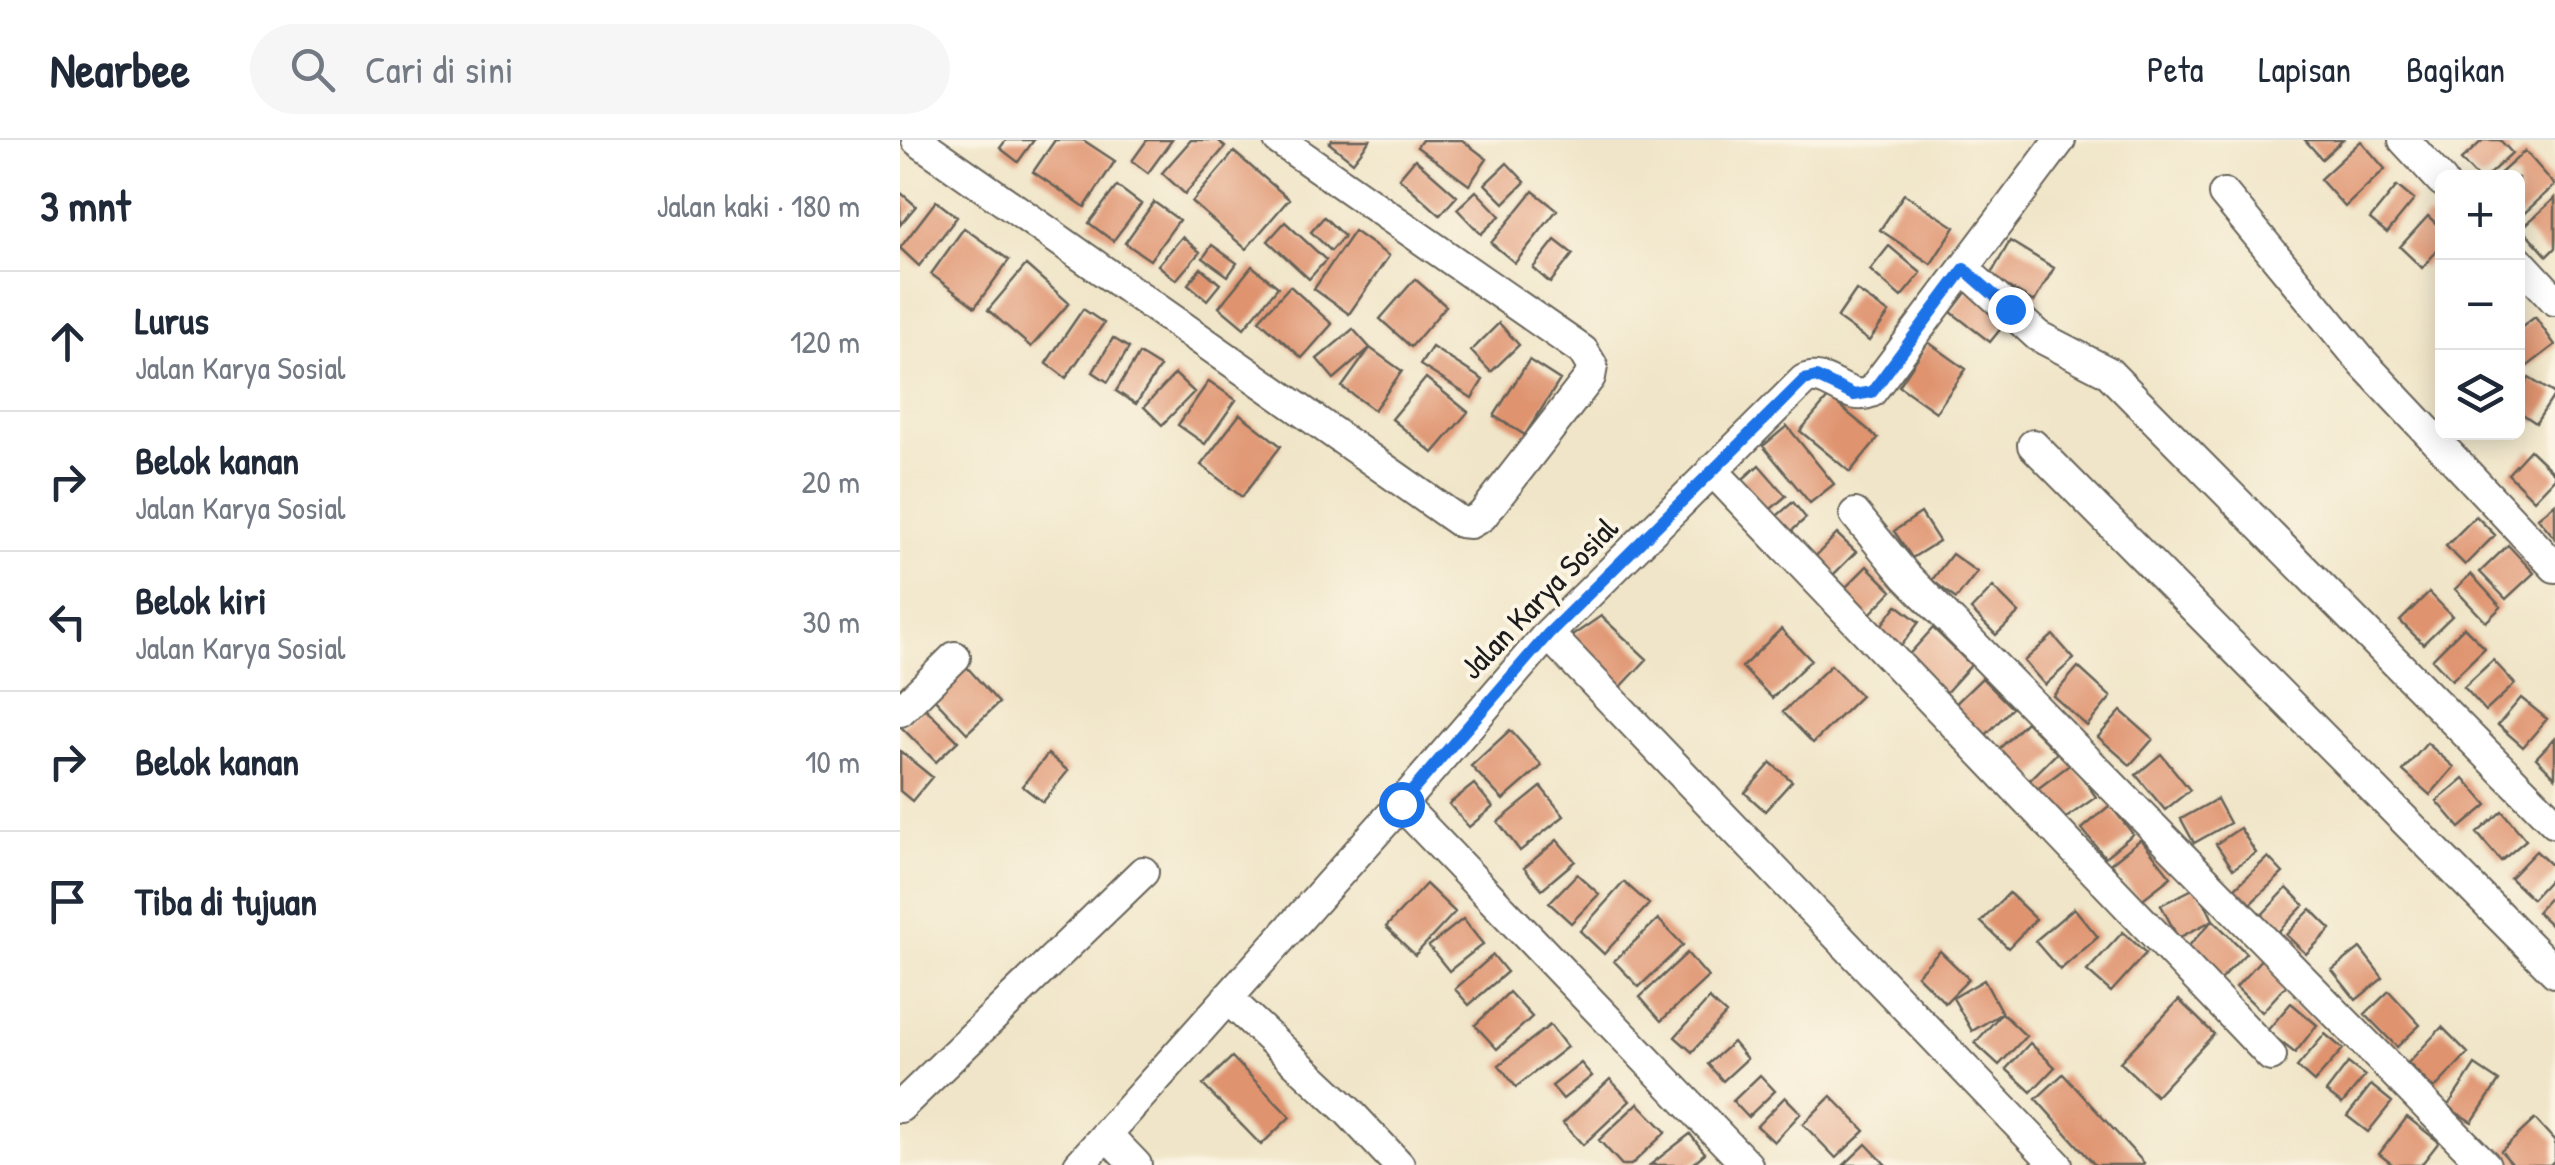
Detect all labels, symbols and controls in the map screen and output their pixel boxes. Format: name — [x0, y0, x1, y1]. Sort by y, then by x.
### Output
search box — [250, 24, 950, 114]
text: Nearbee — [50, 37, 190, 102]
icon: search — [285, 42, 340, 97]
text: Cari di sini — [365, 43, 513, 95]
text: Peta — [2147, 46, 2203, 93]
text: Lapisan — [2258, 46, 2351, 93]
text: Bagikan — [2406, 46, 2505, 93]
map controls — [2435, 170, 2525, 440]
button: + — [2435, 170, 2525, 260]
text: 3 mnt — [40, 177, 130, 234]
text: Jalan kaki · 180 m — [656, 184, 860, 227]
button: − — [2435, 260, 2525, 350]
route end — [1988, 287, 2034, 333]
text: Lurus — [135, 294, 209, 346]
icon: ahead — [40, 314, 95, 369]
text: 120 m — [790, 320, 860, 363]
text: Jalan Karya Sosial — [135, 346, 345, 389]
button: layers — [2435, 350, 2525, 440]
text: Belok kanan — [135, 434, 299, 486]
icon: right — [40, 454, 95, 509]
text: 20 m — [802, 460, 860, 503]
text: Jalan Karya Sosial — [135, 486, 345, 529]
street label: Jalan Karya Sosial — [1450, 507, 1628, 688]
text: Belok kiri — [135, 574, 267, 626]
icon: left — [40, 594, 95, 649]
text: 30 m — [802, 600, 860, 643]
text: Jalan Karya Sosial — [135, 626, 345, 669]
icon: right — [40, 734, 95, 789]
text: Belok kanan — [135, 735, 299, 787]
text: 10 m — [805, 740, 860, 783]
route start — [1379, 782, 1425, 828]
icon: arrive — [40, 874, 95, 929]
text: Tiba di tujuan — [135, 875, 317, 927]

